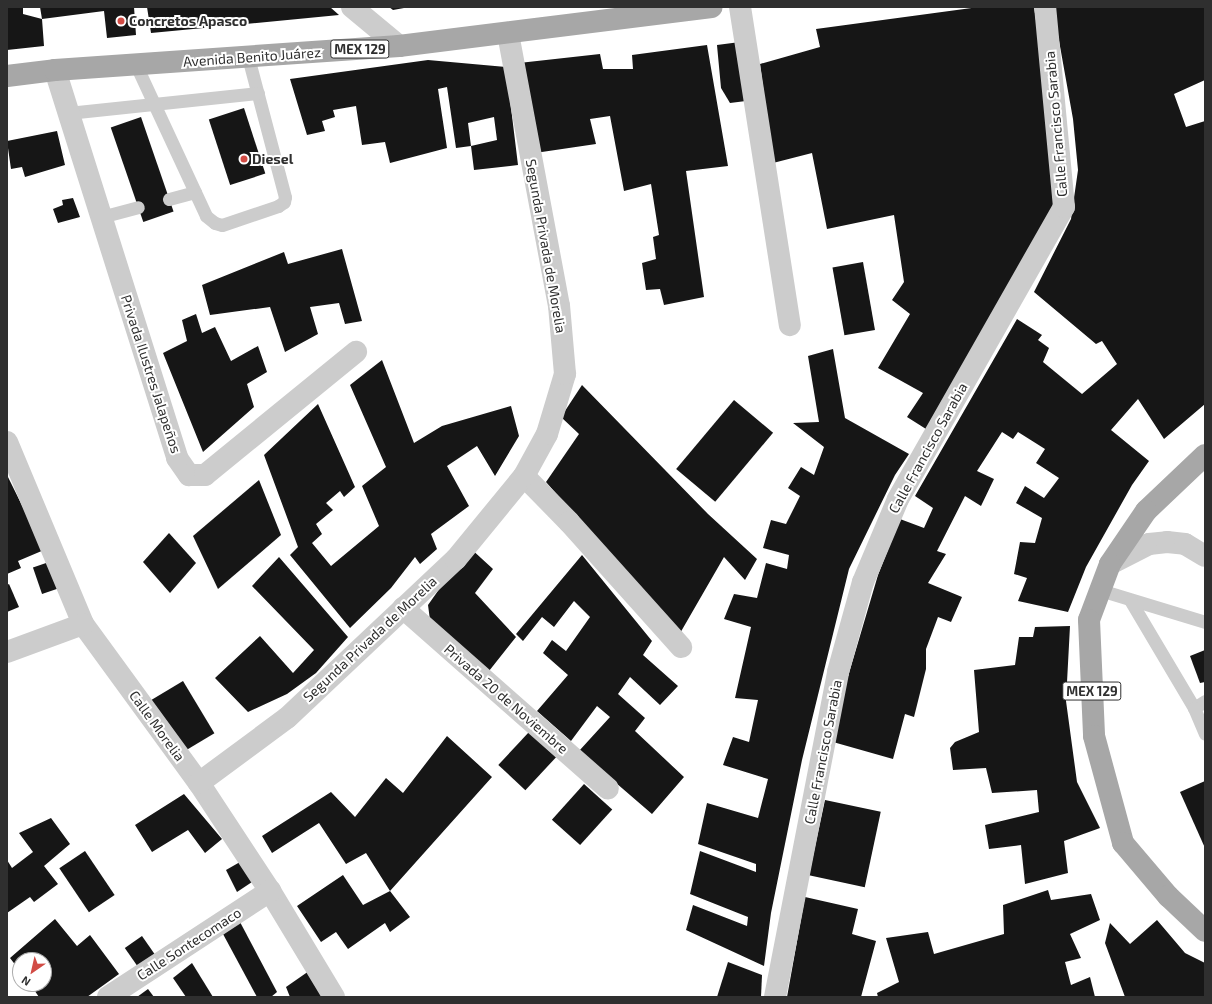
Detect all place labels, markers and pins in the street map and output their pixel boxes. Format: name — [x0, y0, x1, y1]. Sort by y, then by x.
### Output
place label: Concretos Apasco — [129, 13, 247, 29]
marker: Concretos Apasco — [116, 16, 126, 26]
place label: Diesel — [252, 151, 293, 167]
marker: Diesel — [239, 154, 249, 164]

